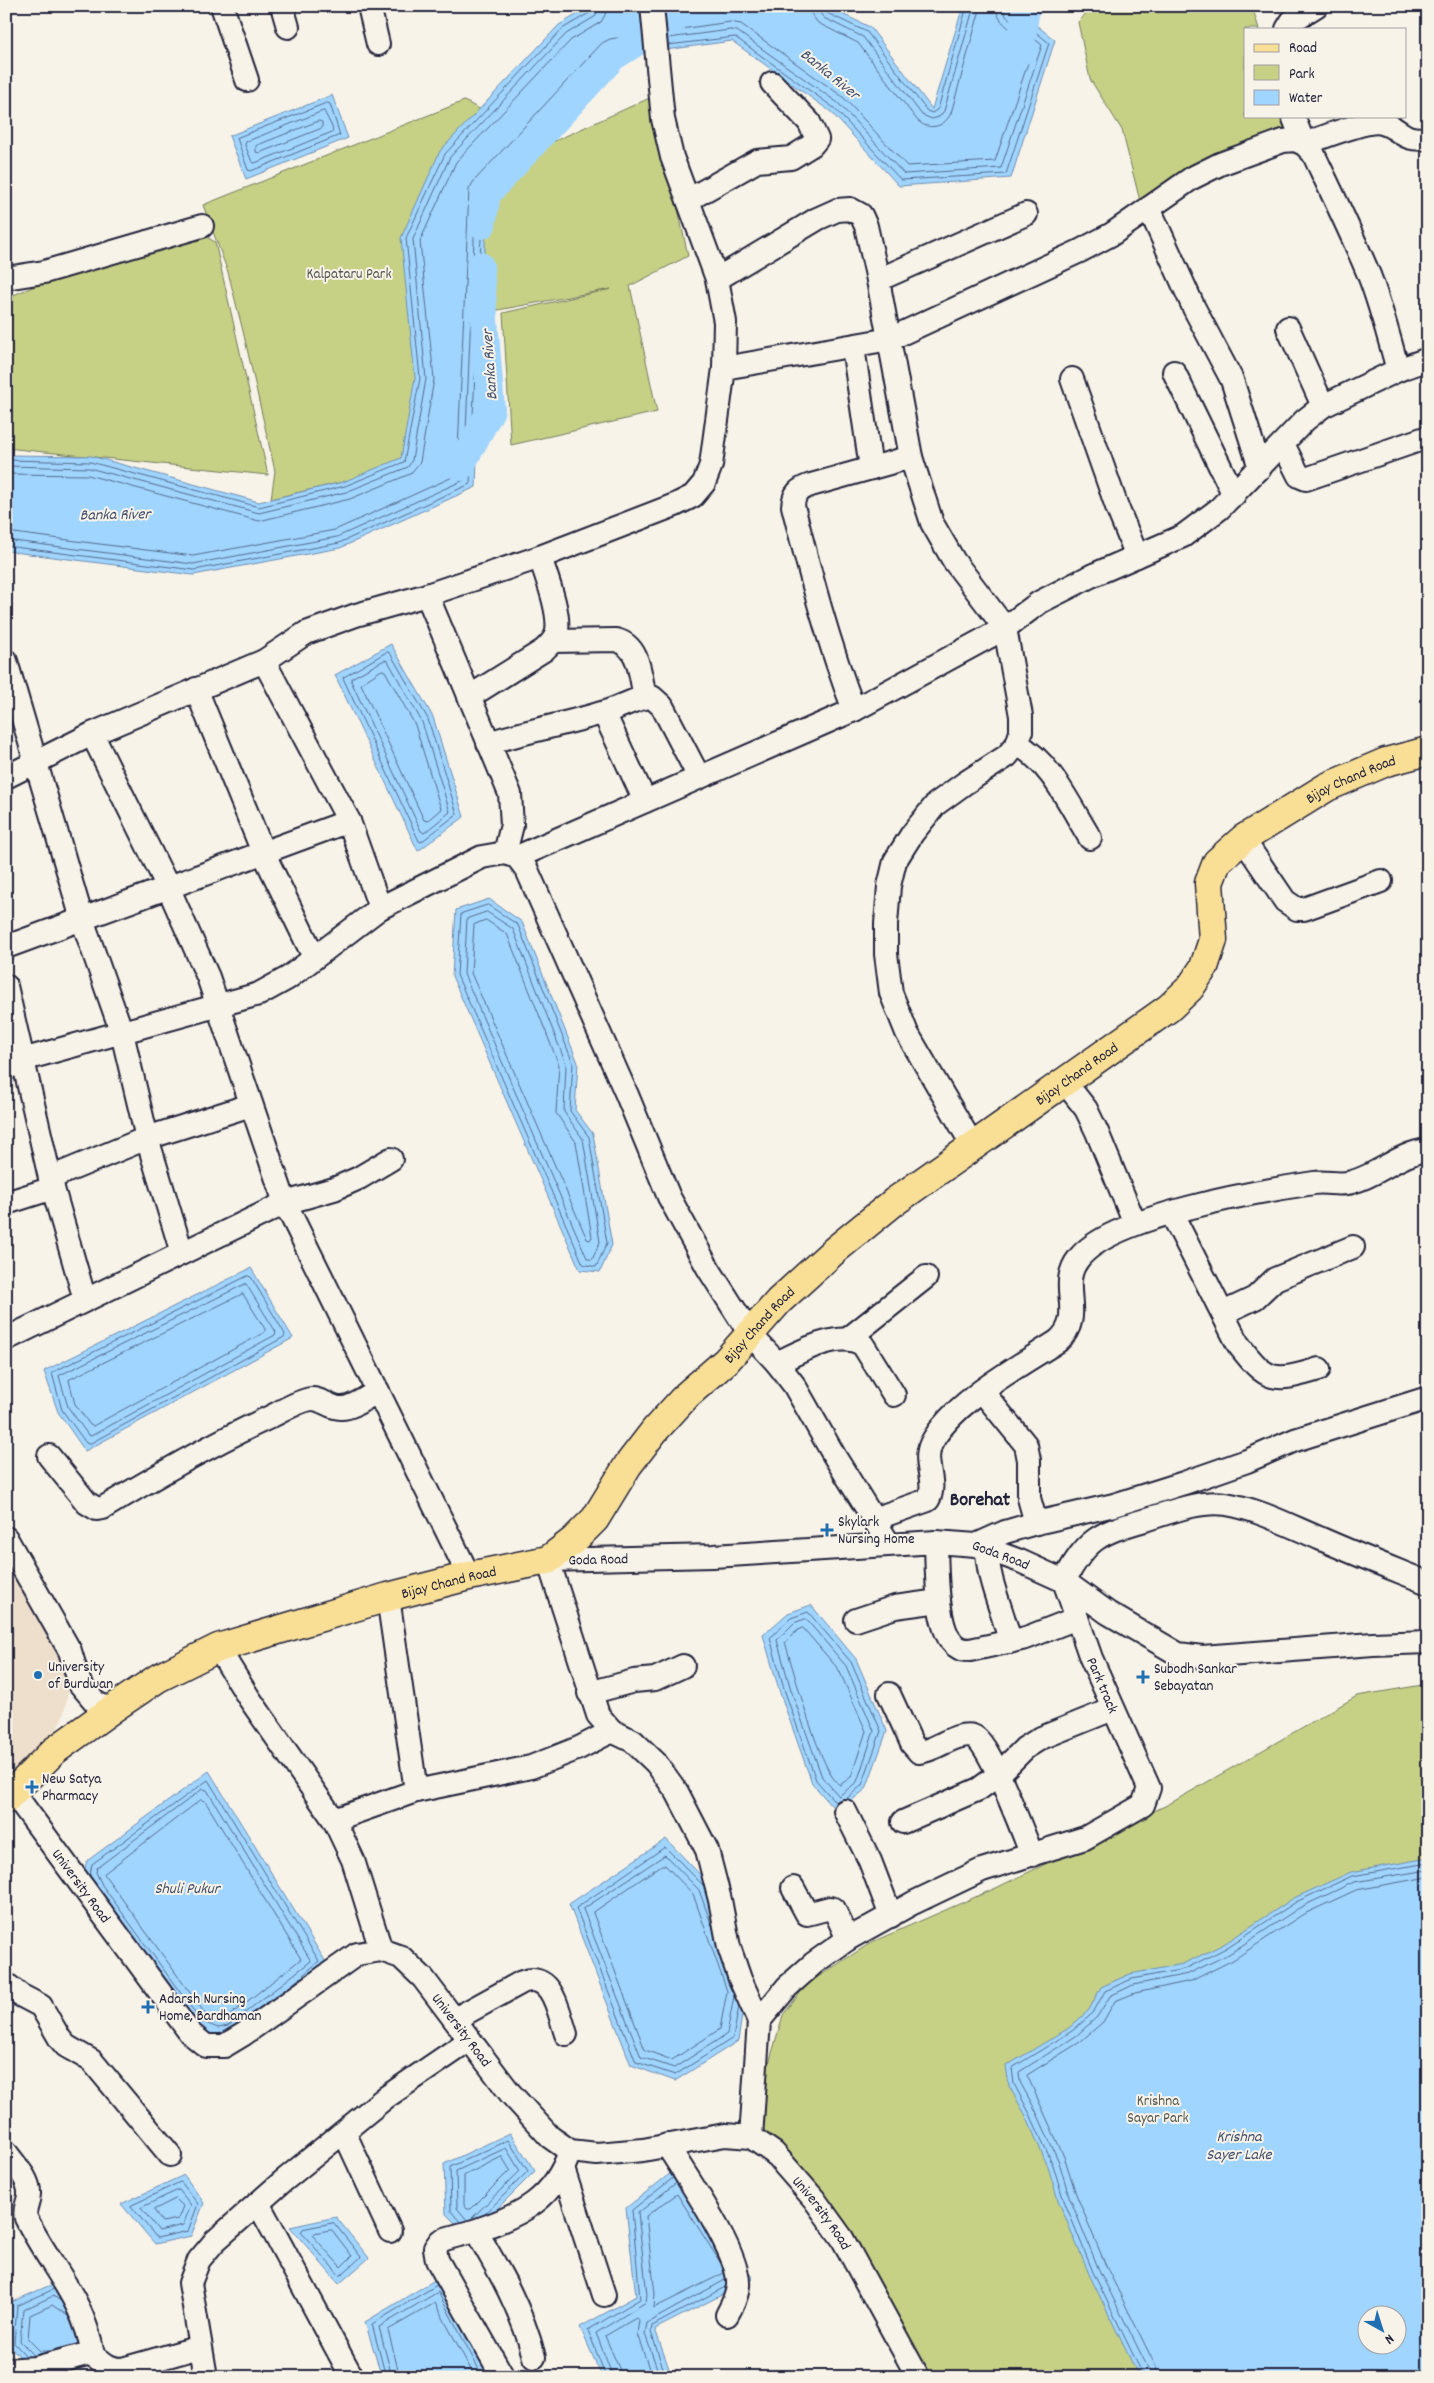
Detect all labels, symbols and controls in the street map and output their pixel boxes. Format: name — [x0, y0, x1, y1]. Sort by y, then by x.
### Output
legend — [1244, 28, 1406, 118]
text: Road — [1289, 38, 1317, 60]
water label: Banka River — [795, 44, 866, 107]
text: Park — [1289, 64, 1315, 86]
text: Water — [1289, 88, 1323, 110]
park label: Kalpataru Park — [306, 264, 392, 286]
water label: Banka River — [476, 327, 504, 401]
water label: Banka River — [80, 503, 153, 528]
street label: Bijay Chand Road — [1302, 751, 1398, 811]
street label: Bijay Chand Road — [1031, 1038, 1124, 1112]
street label: Bijay Chand Road — [720, 1282, 801, 1369]
district label: Borehat — [950, 1487, 1011, 1515]
place label: Skylark Nursing Home — [838, 1512, 915, 1551]
marker: Skylark Nursing Home — [820, 1523, 834, 1537]
street label: Goda Road — [968, 1535, 1033, 1577]
street label: Goda Road — [568, 1549, 628, 1573]
street label: Bijay Chand Road — [399, 1562, 498, 1606]
street label: Park track — [1079, 1654, 1123, 1717]
place label: University of Burdwan — [48, 1657, 113, 1696]
place label: Subodh Sankar Sebayatan — [1154, 1659, 1237, 1698]
marker: University of Burdwan — [32, 1669, 44, 1681]
marker: Subodh Sankar Sebayatan — [1136, 1670, 1150, 1684]
place label: New Satya Pharmacy — [42, 1769, 102, 1808]
marker: New Satya Pharmacy — [26, 1781, 38, 1793]
street label: University Road — [45, 1845, 115, 1928]
water label: Shuli Pukur — [154, 1878, 222, 1901]
place label: Adarsh Nursing Home, Bardhaman — [159, 1989, 262, 2028]
street label: University Road — [425, 1989, 496, 2072]
marker: Adarsh Nursing Home, Bardhaman — [141, 2000, 155, 2014]
park label: Krishna Sayar Park — [1127, 2091, 1189, 2130]
water label: Krishna Sayer Lake — [1206, 2126, 1273, 2167]
street label: University Road — [786, 2172, 855, 2254]
north arrow — [1356, 2306, 1406, 2356]
text: N — [1380, 2329, 1398, 2349]

